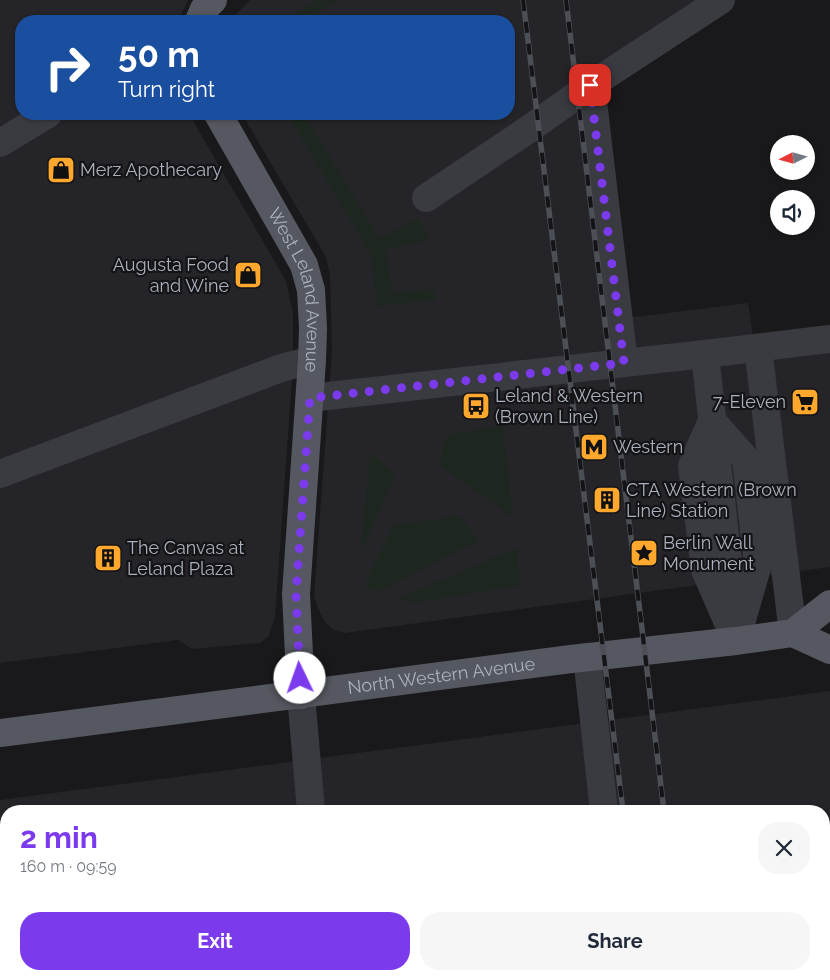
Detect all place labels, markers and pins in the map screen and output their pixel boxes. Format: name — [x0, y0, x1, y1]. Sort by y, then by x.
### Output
pin — [569, 64, 611, 106]
shop icon: Merz Apothecary — [46, 155, 76, 185]
place label: Merz Apothecary — [80, 159, 222, 180]
place label: Augusta Food and Wine — [113, 254, 229, 296]
shop icon: Augusta Food and Wine — [233, 260, 263, 290]
place label: Leland & Western (Brown Line) — [495, 385, 643, 427]
supermarket icon: 7-Eleven — [790, 387, 820, 417]
bus stop icon: Leland & Western (Brown Line) — [461, 391, 491, 421]
place label: 7-Eleven — [713, 391, 786, 412]
metro station icon: Western — [579, 432, 609, 462]
place label: Western — [613, 436, 683, 457]
place label: CTA Western (Brown Line) Station — [626, 479, 797, 521]
building icon: CTA Western (Brown Line) Station — [592, 485, 622, 515]
place label: Berlin Wall Monument — [663, 532, 754, 574]
place label: The Canvas at Leland Plaza — [127, 537, 244, 579]
place icon: Berlin Wall Monument — [629, 538, 659, 568]
building icon: The Canvas at Leland Plaza — [93, 543, 123, 573]

